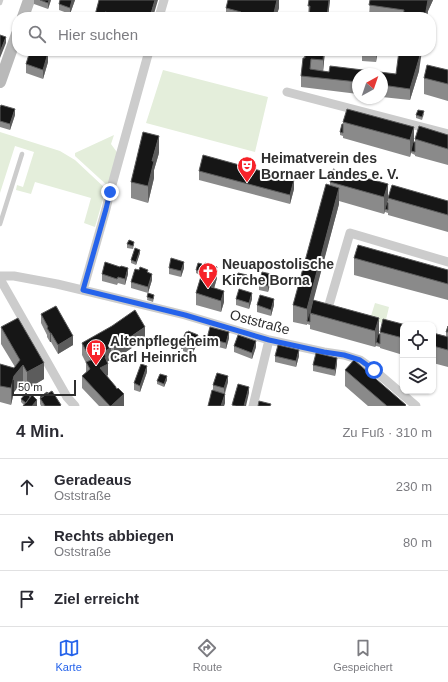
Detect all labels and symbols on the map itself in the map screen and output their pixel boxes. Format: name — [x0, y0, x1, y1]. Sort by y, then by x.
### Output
north arrow — [352, 68, 388, 104]
place label: Heimatverein des Bornaer Landes e. V. — [261, 150, 399, 182]
theatre icon: Heimatverein des Bornaer Landes e. V. — [236, 155, 258, 183]
route end — [101, 183, 119, 201]
place label: Neuapostolische Kirche Borna — [222, 256, 334, 288]
church icon: Neuapostolische Kirche Borna — [197, 261, 219, 289]
street label: Oststraße — [228, 306, 292, 338]
place label: Altenpflegeheim Carl Heinrich — [110, 333, 219, 365]
building icon: Altenpflegeheim Carl Heinrich — [85, 338, 107, 366]
route start — [365, 361, 383, 379]
scale bar — [12, 378, 76, 397]

